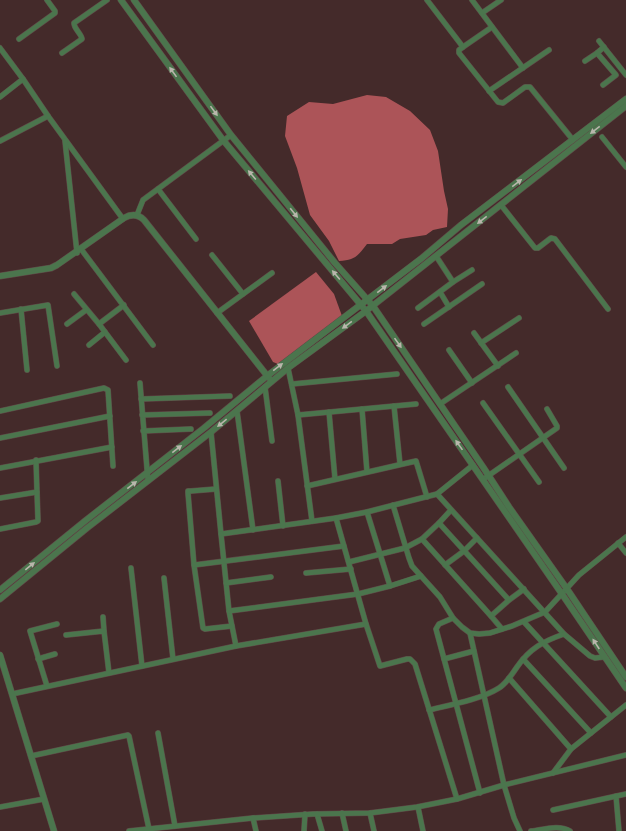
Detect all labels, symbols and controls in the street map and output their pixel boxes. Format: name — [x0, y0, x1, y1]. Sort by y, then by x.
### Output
one-way arrow — [169, 66, 178, 77]
one-way arrow — [210, 106, 218, 116]
one-way arrow — [590, 126, 601, 135]
one-way arrow — [248, 170, 257, 180]
one-way arrow — [512, 178, 523, 187]
one-way arrow — [290, 208, 299, 219]
one-way arrow — [477, 215, 488, 224]
one-way arrow — [331, 269, 340, 280]
one-way arrow — [376, 284, 387, 293]
one-way arrow — [341, 321, 352, 329]
one-way arrow — [394, 337, 402, 348]
one-way arrow — [273, 363, 283, 371]
one-way arrow — [217, 418, 228, 427]
one-way arrow — [455, 439, 463, 450]
one-way arrow — [172, 445, 183, 454]
one-way arrow — [126, 480, 137, 489]
one-way arrow — [25, 561, 36, 570]
one-way arrow — [592, 639, 600, 650]

